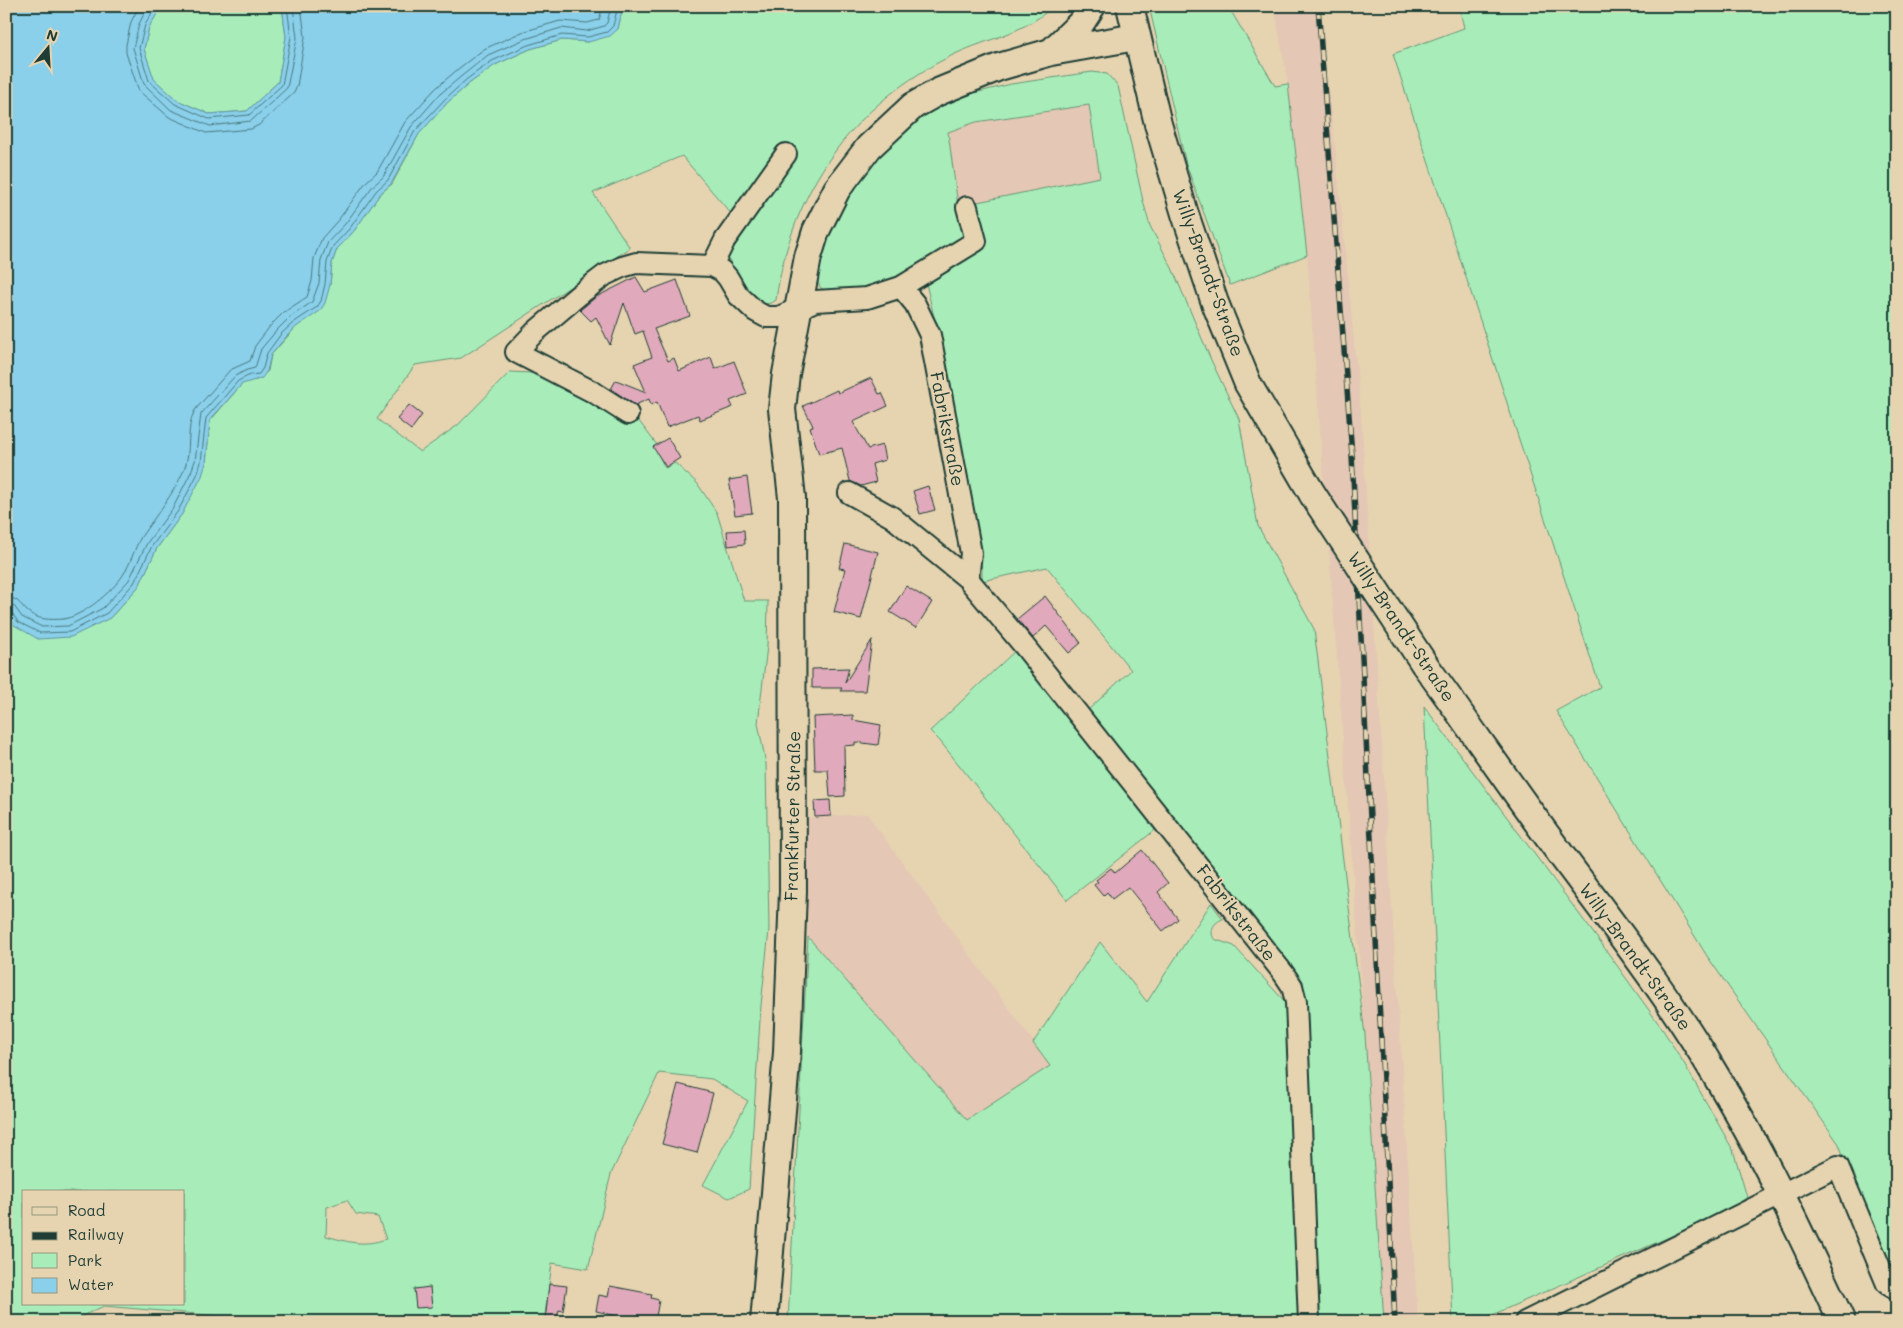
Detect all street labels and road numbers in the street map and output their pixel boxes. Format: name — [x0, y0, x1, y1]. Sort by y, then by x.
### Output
street label: Willy-Brandt-Straße — [1167, 186, 1250, 360]
street label: Fabrikstraße — [925, 369, 971, 488]
street label: Willy-Brandt-Straße — [1343, 547, 1461, 706]
street label: Frankfurter Straße — [779, 731, 805, 901]
street label: Fabrikstraße — [1192, 859, 1282, 966]
street label: Willy-Brandt-Straße — [1574, 878, 1697, 1035]

